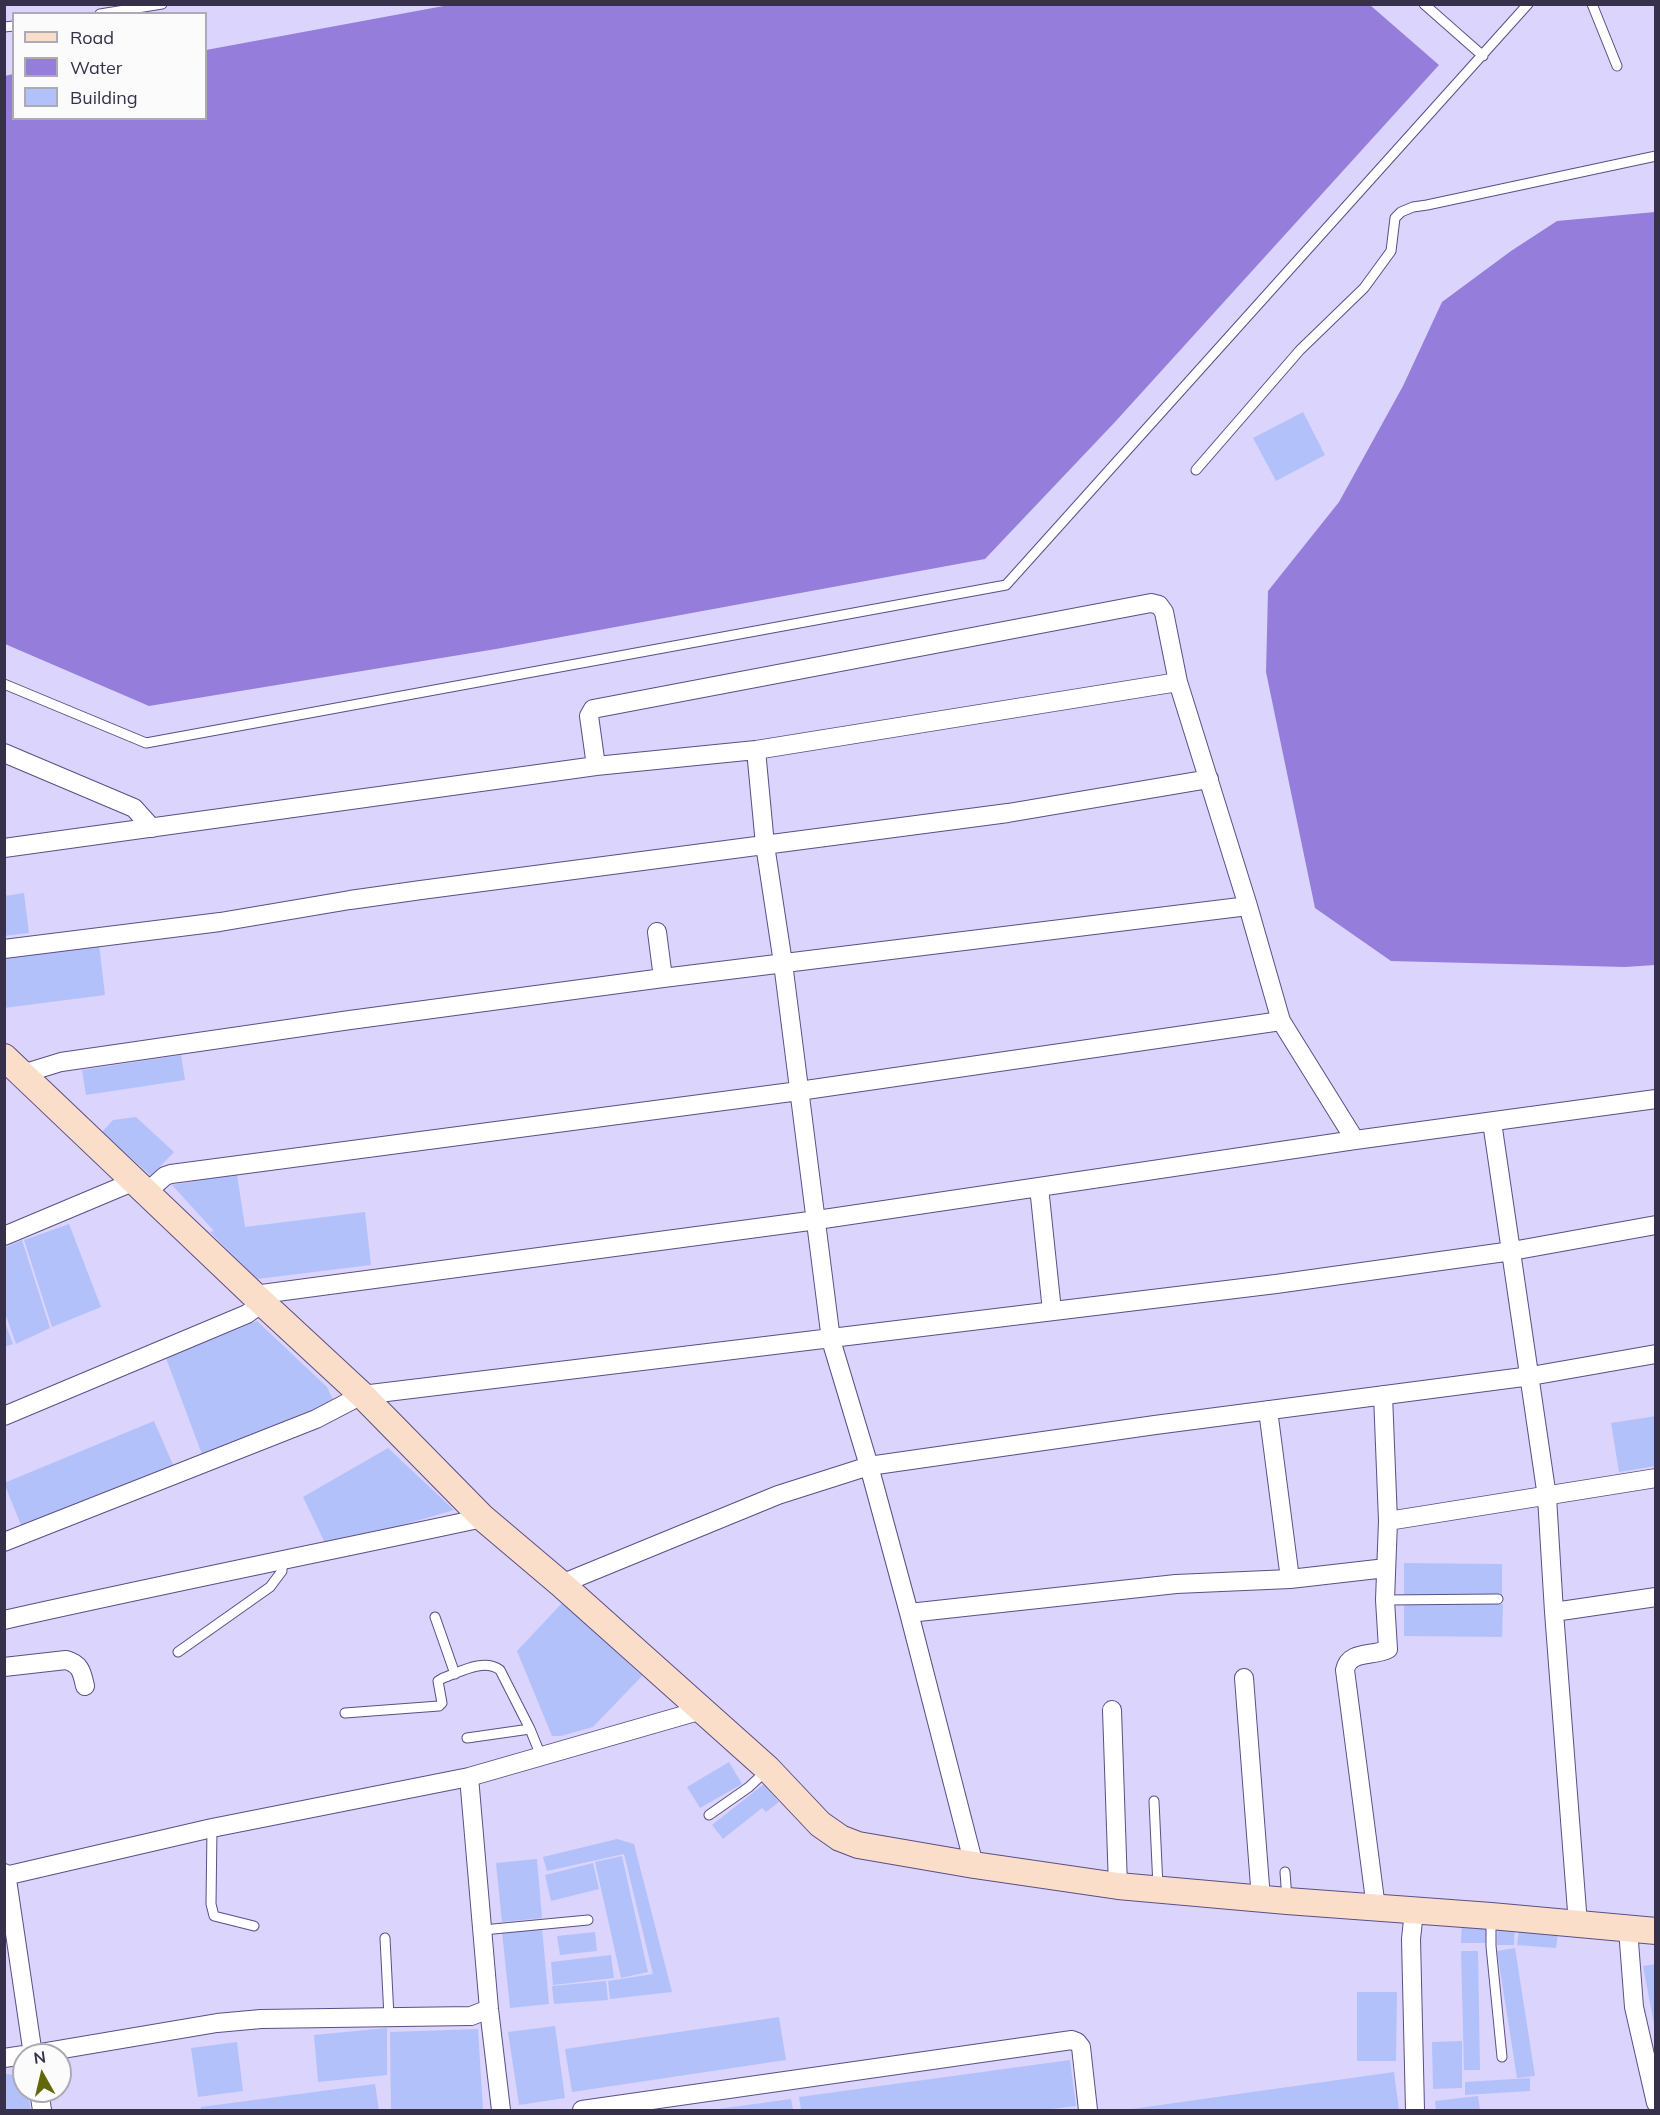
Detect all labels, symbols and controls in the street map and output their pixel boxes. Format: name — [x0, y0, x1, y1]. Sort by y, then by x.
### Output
legend — [12, 12, 207, 120]
text: Road — [70, 26, 114, 49]
text: Water — [70, 56, 122, 79]
text: Building — [70, 86, 138, 109]
north arrow — [12, 2043, 72, 2103]
text: N — [32, 2046, 47, 2068]

